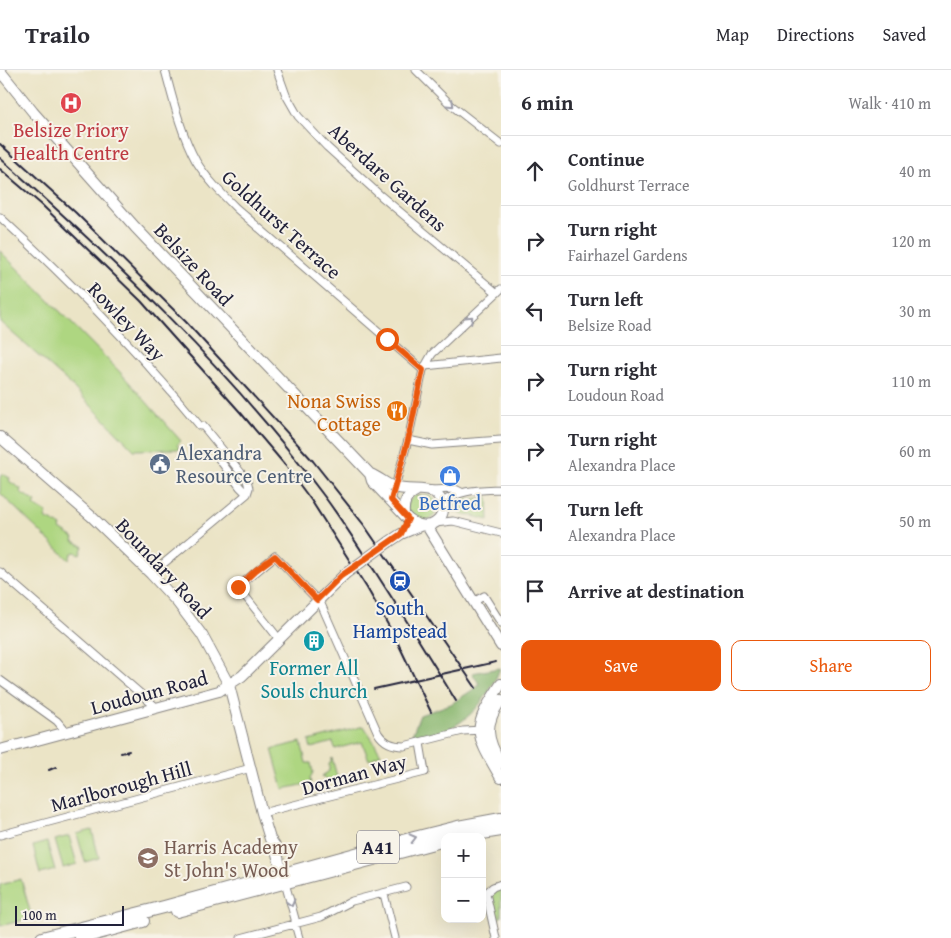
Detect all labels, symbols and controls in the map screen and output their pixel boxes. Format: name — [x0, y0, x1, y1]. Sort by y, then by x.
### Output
text: Trailo — [25, 17, 90, 52]
text: Map — [716, 21, 749, 48]
text: Directions — [777, 21, 854, 48]
text: Saved — [882, 21, 926, 48]
text: 6 min — [521, 87, 573, 118]
hospital icon: Belsize Priory Health Centre — [59, 91, 83, 115]
text: Walk · 410 m — [848, 91, 931, 115]
one-way arrow — [446, 98, 455, 107]
place label: Belsize Priory Health Centre — [13, 115, 129, 167]
street label: Aberdare Gardens — [322, 116, 454, 238]
text: Continue — [568, 145, 645, 173]
icon: ahead — [521, 157, 549, 185]
text: 40 m — [899, 159, 931, 183]
street label: Goldhurst Terrace — [216, 162, 348, 286]
text: Goldhurst Terrace — [568, 173, 689, 197]
text: Turn right — [568, 215, 657, 243]
street label: Belsize Road — [148, 216, 240, 312]
icon: right — [521, 227, 549, 255]
text: 120 m — [891, 229, 931, 253]
text: Fairhazel Gardens — [568, 243, 688, 267]
street label: Rowley Way — [82, 275, 172, 367]
text: Turn left — [568, 285, 643, 313]
icon: left — [521, 297, 549, 325]
text: 30 m — [899, 299, 931, 323]
text: Belsize Road — [568, 313, 651, 337]
one-way arrow — [464, 316, 473, 325]
route start — [376, 328, 399, 351]
text: Turn right — [568, 355, 657, 383]
icon: right — [521, 367, 549, 395]
text: 110 m — [891, 369, 931, 393]
text: Loudoun Road — [568, 383, 664, 407]
place label: Nona Swiss Cottage — [287, 386, 381, 438]
restaurant icon: Nona Swiss Cottage — [385, 399, 409, 423]
text: Turn right — [568, 425, 657, 453]
icon: right — [521, 437, 549, 465]
place label: Alexandra Resource Centre — [176, 438, 312, 490]
text: 60 m — [899, 439, 931, 463]
public building icon: Alexandra Resource Centre — [148, 452, 172, 476]
text: Alexandra Place — [568, 453, 675, 477]
shop icon: Betfred — [438, 464, 462, 488]
place label: Betfred — [419, 488, 481, 517]
text: Turn left — [568, 495, 643, 523]
icon: left — [521, 507, 549, 535]
text: 50 m — [899, 509, 931, 533]
street label: Boundary Road — [110, 511, 219, 625]
text: Alexandra Place — [568, 523, 675, 547]
station icon: South Hampstead — [388, 569, 412, 593]
route end — [227, 576, 250, 599]
icon: arrive — [521, 577, 549, 605]
text: Arrive at destination — [568, 577, 744, 605]
place label: South Hampstead — [353, 593, 448, 645]
building icon: Former All Souls church — [302, 629, 326, 653]
button: Save — [521, 640, 721, 691]
button: Share — [731, 640, 931, 691]
place label: Former All Souls church — [260, 653, 368, 705]
street label: Loudoun Road — [87, 662, 211, 722]
street label: Dorman Way — [298, 746, 410, 802]
street label: Marlborough Hill — [47, 753, 195, 819]
road number: A41 — [357, 830, 399, 864]
place label: Harris Academy St John's Wood — [164, 832, 298, 884]
one-way arrow — [409, 833, 418, 844]
map controls — [441, 833, 486, 923]
button: + — [441, 833, 486, 878]
school or university icon: Harris Academy St John's Wood — [136, 846, 160, 870]
button: − — [441, 878, 486, 923]
one-way arrow — [285, 898, 295, 907]
scale bar — [15, 903, 124, 926]
text: 100 m — [22, 905, 57, 925]

